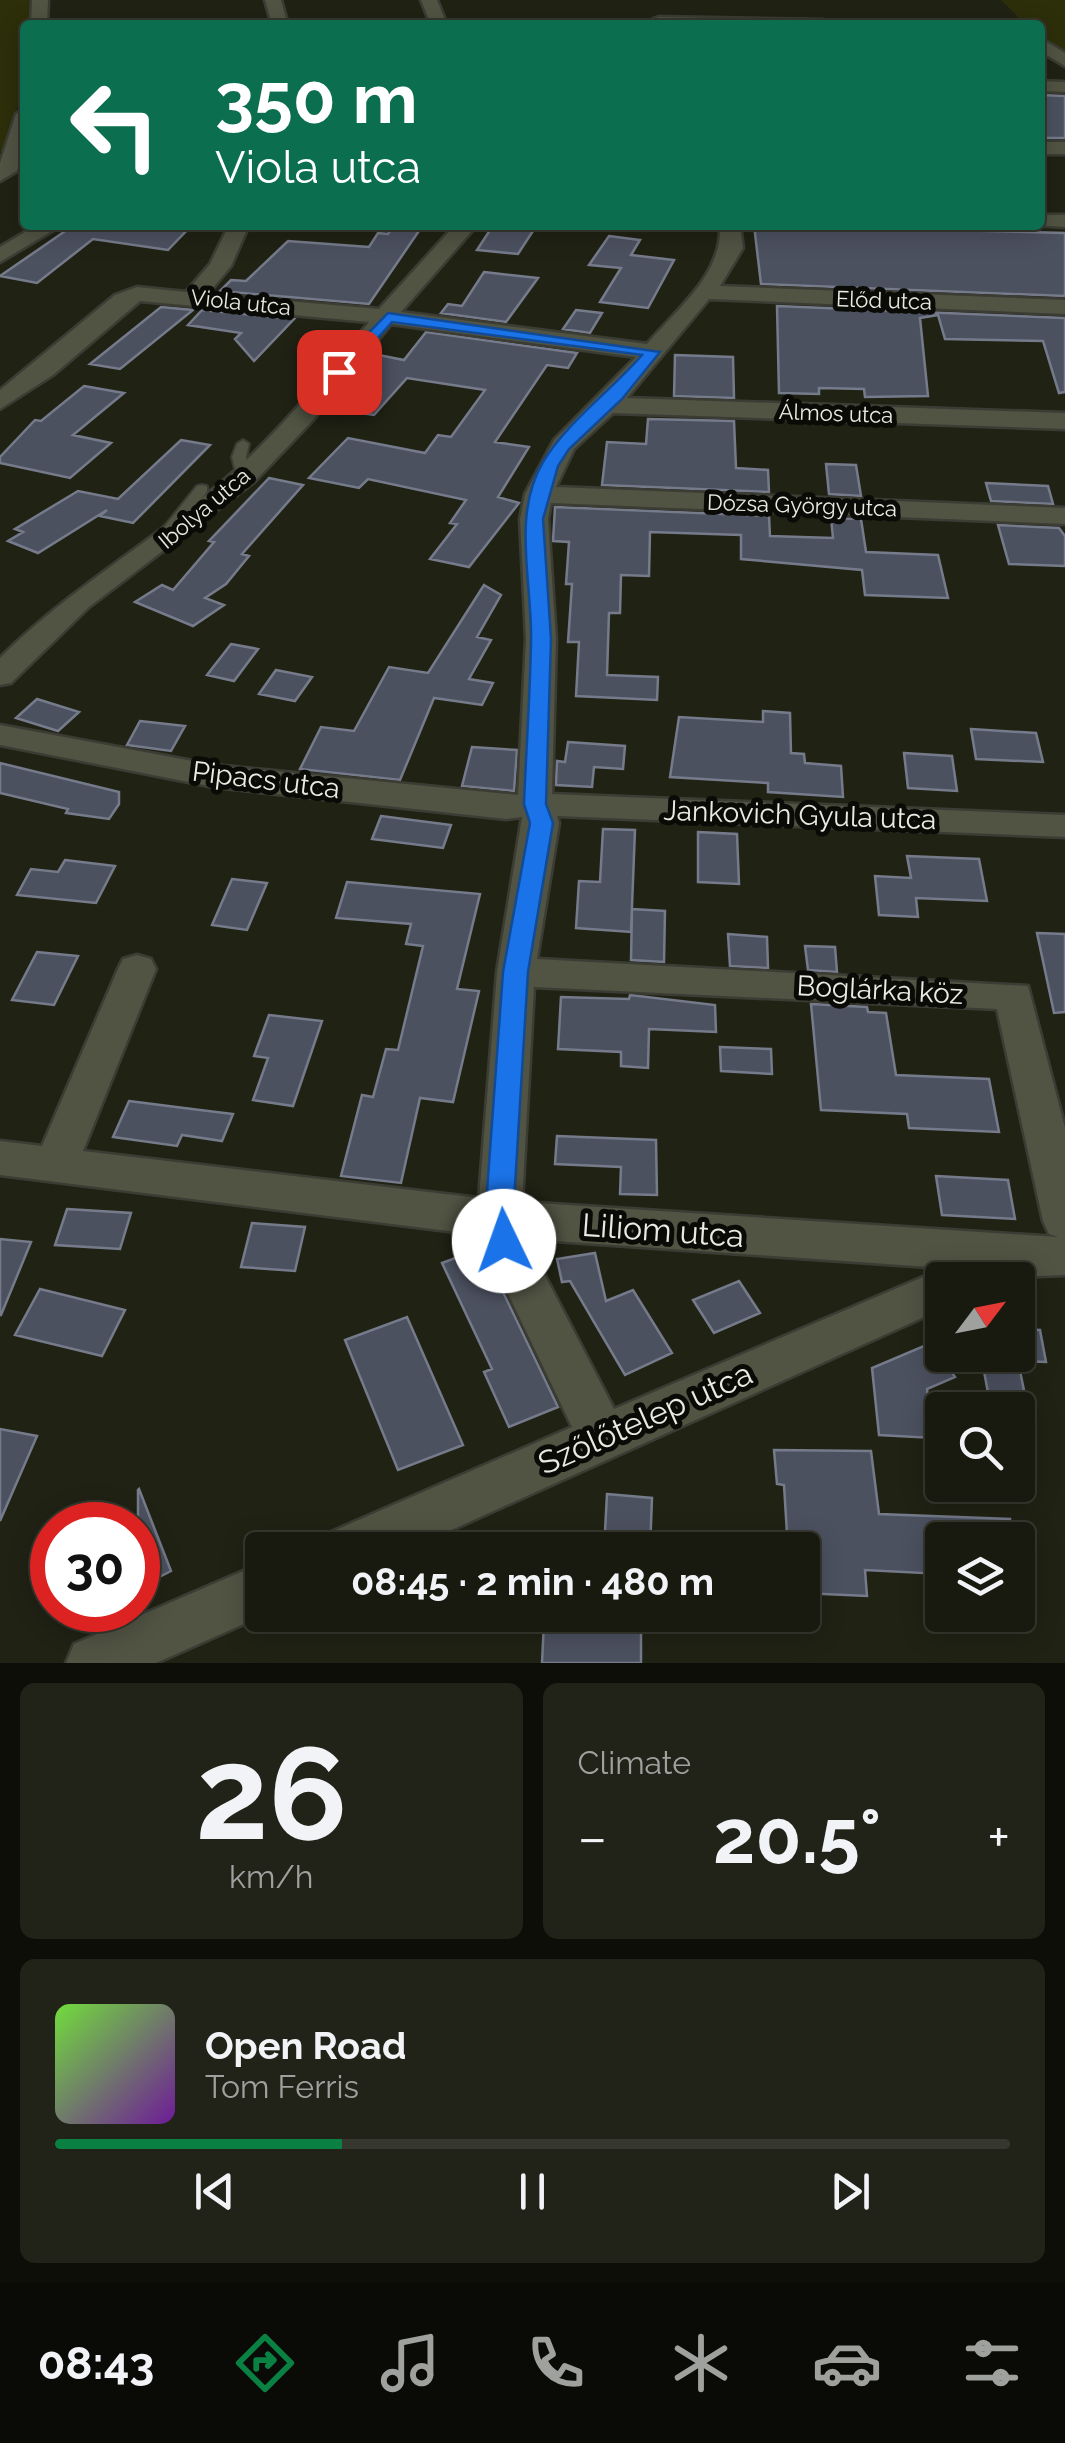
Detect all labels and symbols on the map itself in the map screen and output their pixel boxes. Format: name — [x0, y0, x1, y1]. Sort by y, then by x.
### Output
street label: Viola utca — [190, 284, 292, 320]
street label: Előd utca — [836, 285, 932, 315]
pin — [297, 330, 382, 415]
street label: Álmos utca — [778, 398, 894, 428]
street label: Ibolya utca — [153, 462, 255, 554]
street label: Dózsa György utca — [707, 489, 897, 521]
street label: Pipacs utca — [190, 755, 342, 805]
street label: Jankovich Gyula utca — [663, 794, 937, 836]
street label: Boglárka köz — [796, 969, 964, 1011]
position arrow — [452, 1189, 556, 1293]
street label: Liliom utca — [581, 1206, 745, 1254]
north arrow — [925, 1262, 1035, 1372]
street label: Szőlőtelep utca — [532, 1354, 758, 1482]
speed limit sign: 30 — [30, 1502, 160, 1632]

